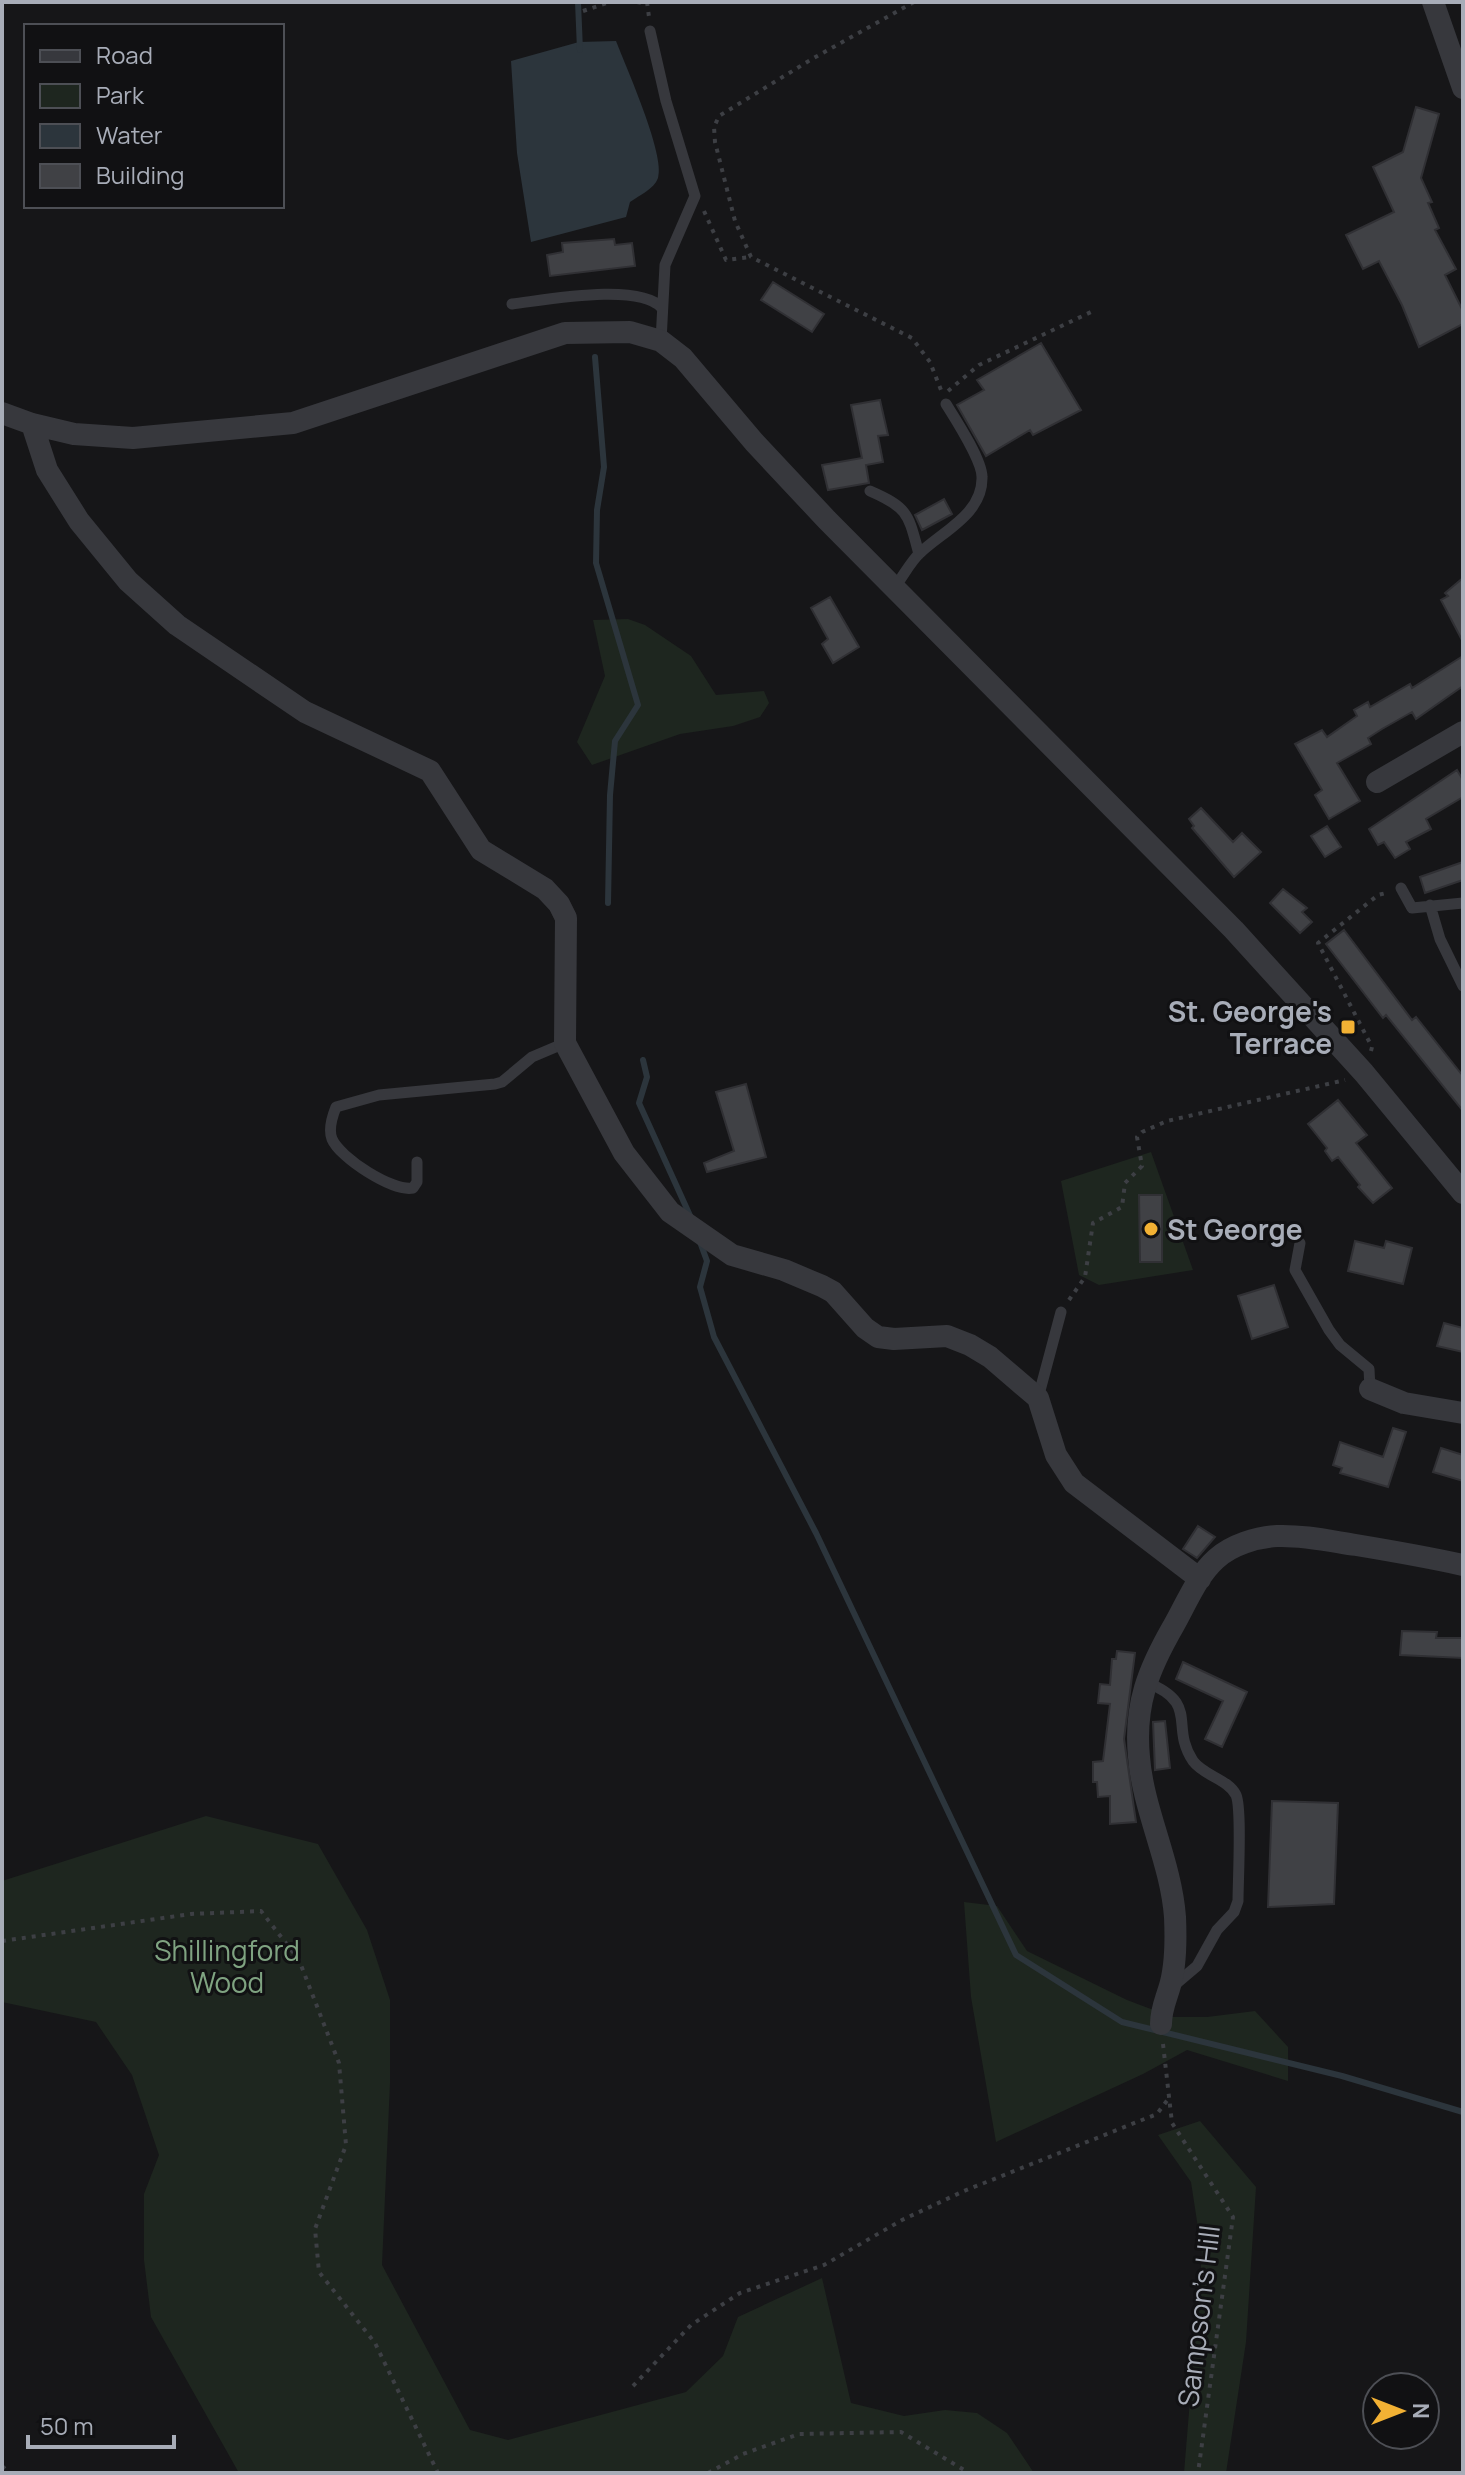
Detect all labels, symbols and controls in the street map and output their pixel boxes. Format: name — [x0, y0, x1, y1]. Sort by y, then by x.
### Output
legend — [24, 24, 284, 208]
text: Road — [96, 38, 153, 71]
text: Park — [96, 78, 145, 111]
text: Water — [96, 118, 163, 151]
text: Building — [96, 158, 184, 191]
place label: St. George's Terrace — [1168, 992, 1332, 1062]
marker: St. George's Terrace — [1339, 1018, 1357, 1036]
place label: St George — [1167, 1210, 1303, 1248]
marker: St George — [1142, 1220, 1160, 1238]
park label: Shillingford Wood — [154, 1931, 300, 2001]
street label: Sampson's Hill — [1168, 2223, 1228, 2409]
north arrow — [1361, 2371, 1441, 2451]
scale bar — [28, 2399, 174, 2449]
text: N — [1406, 2403, 1436, 2419]
text: 50 m — [40, 2409, 94, 2442]

